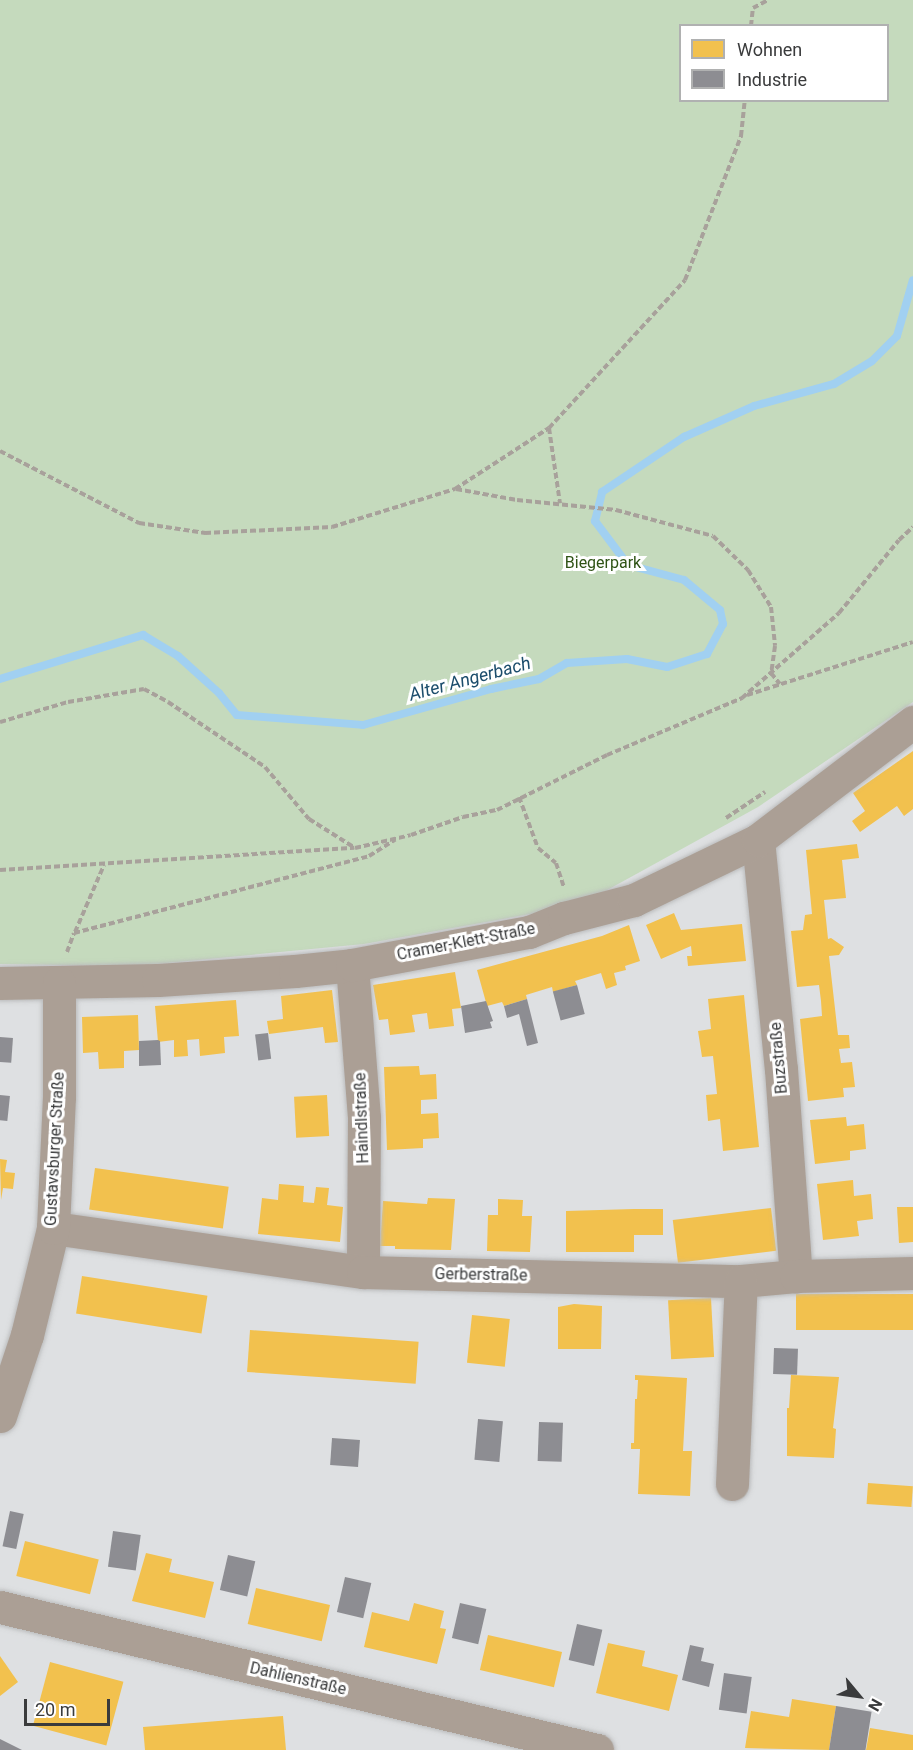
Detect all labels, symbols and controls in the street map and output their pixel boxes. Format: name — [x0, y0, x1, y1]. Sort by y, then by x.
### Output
legend — [679, 24, 889, 102]
text: Wohnen — [737, 39, 802, 60]
text: Industrie — [737, 69, 807, 90]
park label: Biegerpark — [565, 553, 641, 573]
water label: Alter Angerbach — [407, 652, 533, 706]
street label: Cramer-Klett-Straße — [395, 919, 537, 965]
street label: Buzstraße — [766, 1021, 792, 1095]
street label: Gustavsburger Straße — [41, 1071, 69, 1227]
street label: Haindlstraße — [351, 1072, 373, 1164]
street label: Gerberstraße — [434, 1265, 528, 1285]
street label: Dahlienstraße — [248, 1659, 348, 1699]
north arrow — [829, 1666, 889, 1726]
scale bar — [27, 1687, 112, 1725]
text: N — [864, 1695, 886, 1715]
text: 20 m — [35, 1699, 75, 1720]

